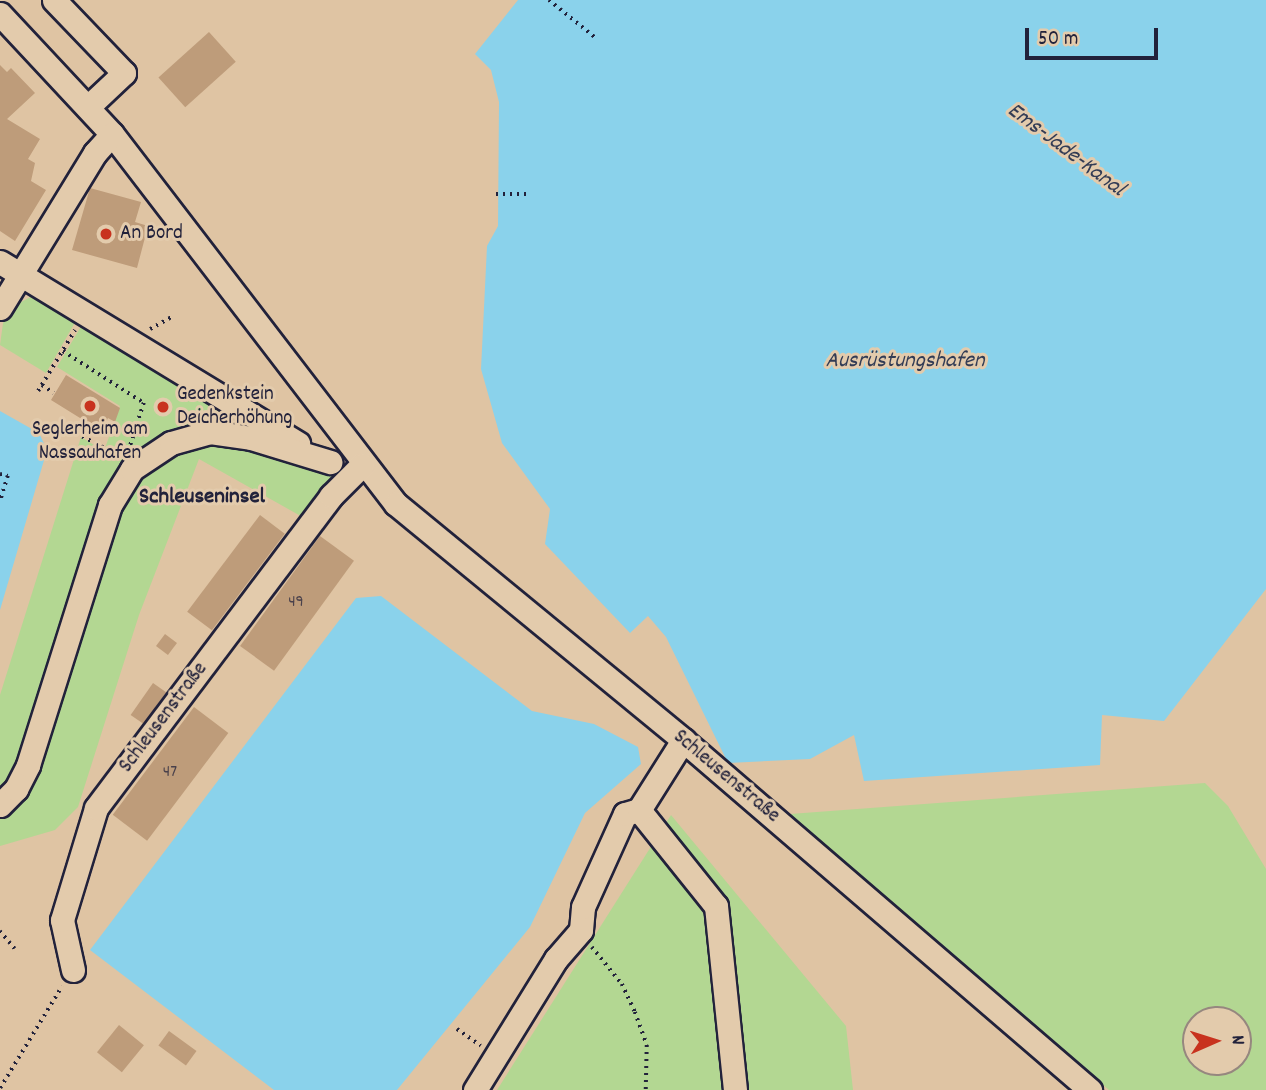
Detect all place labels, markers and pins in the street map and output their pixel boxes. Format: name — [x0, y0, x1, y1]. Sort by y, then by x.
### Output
place label: An Bord — [120, 221, 183, 247]
marker: An Bord — [98, 226, 114, 242]
place label: Gedenkstein Deicherhöhung — [177, 382, 293, 432]
marker: Seglerheim am Nassauhafen — [82, 398, 98, 414]
marker: Gedenkstein Deicherhöhung — [155, 399, 171, 415]
place label: Seglerheim am Nassauhafen — [32, 417, 148, 467]

